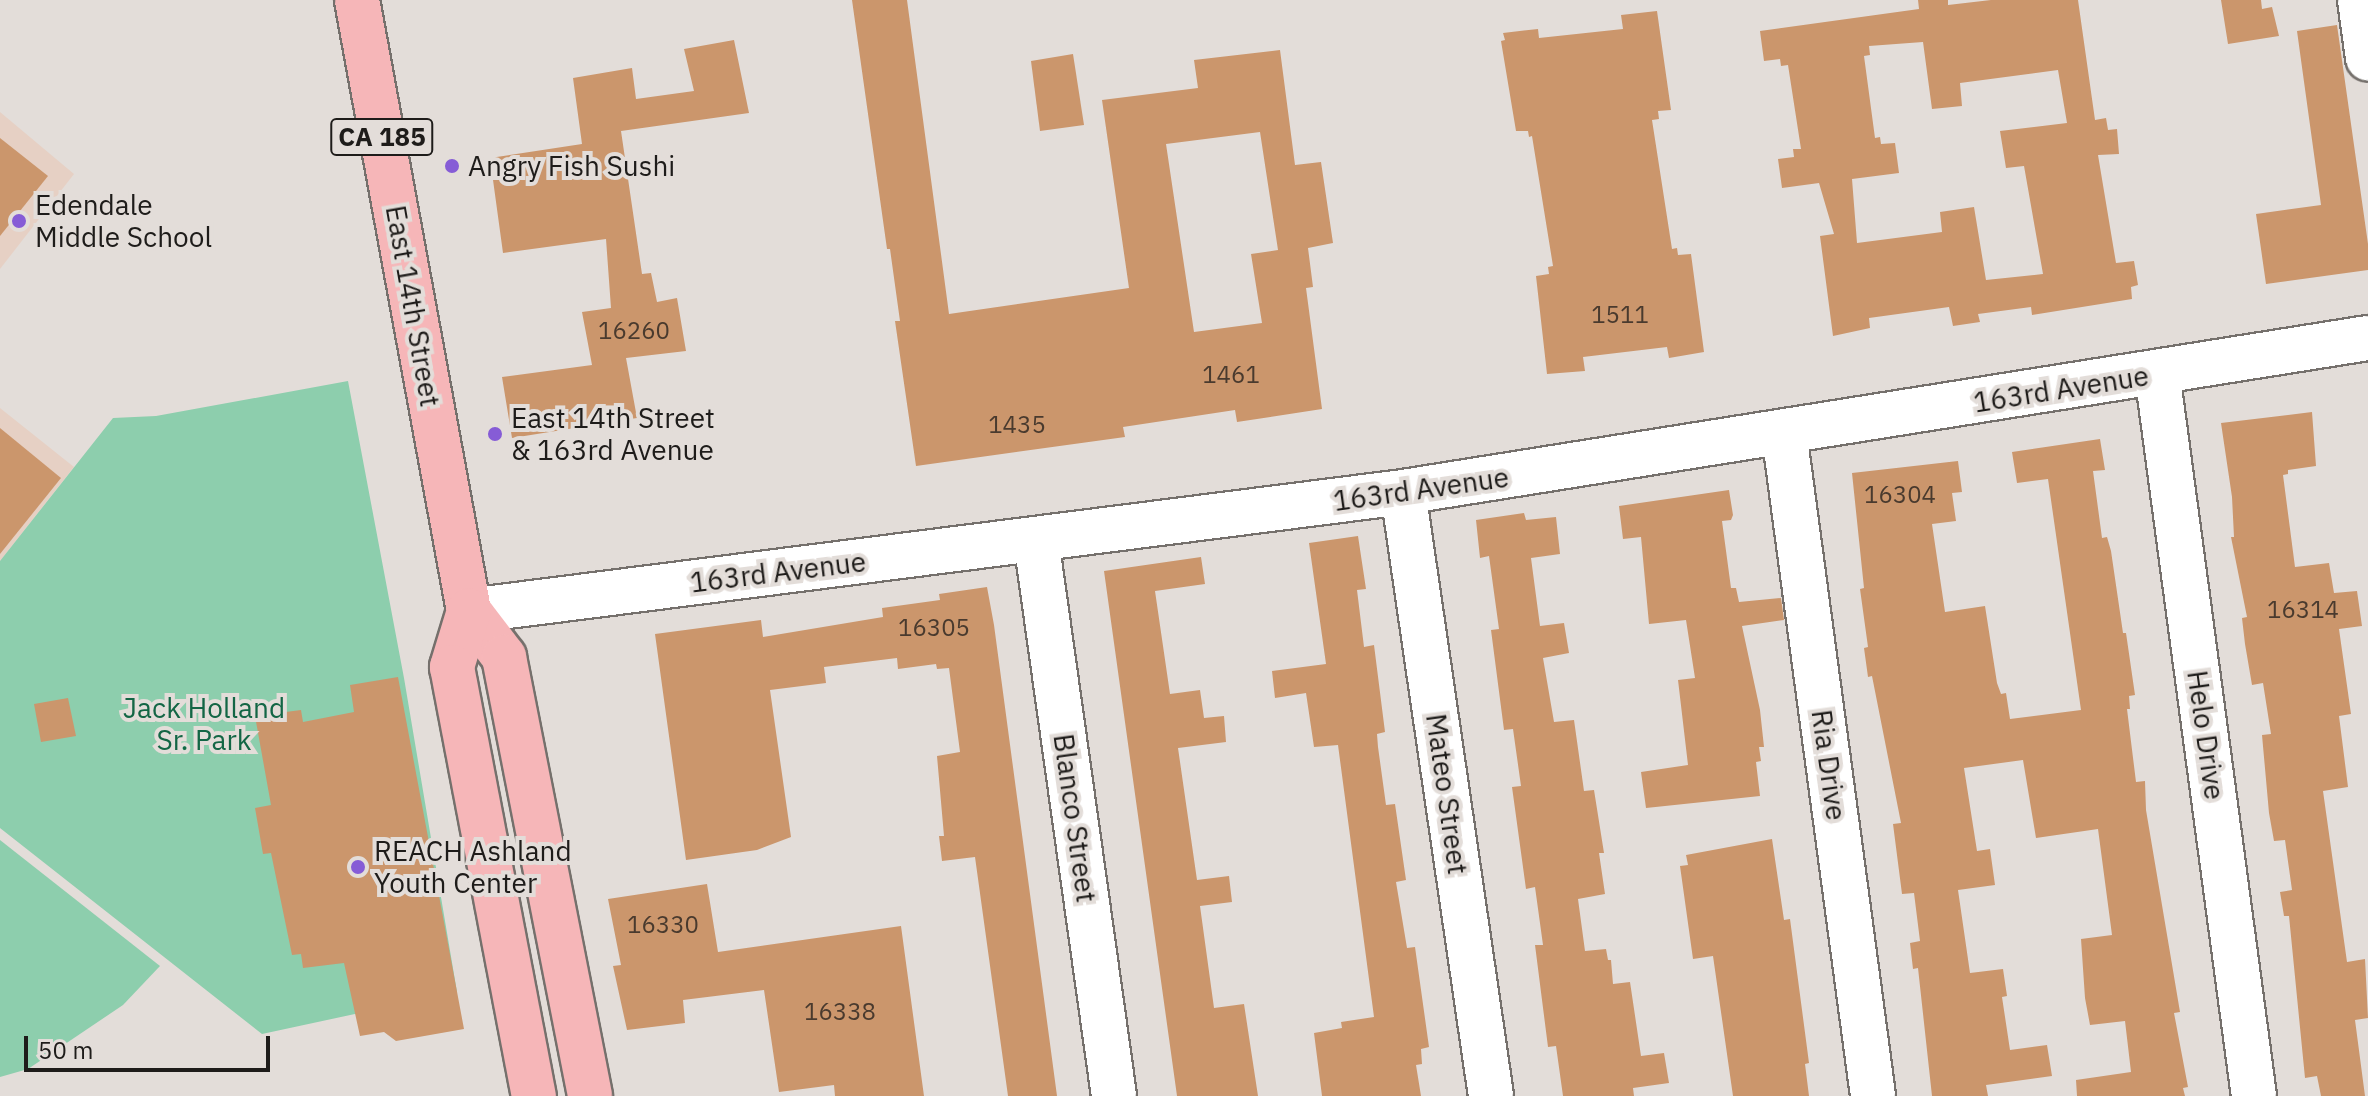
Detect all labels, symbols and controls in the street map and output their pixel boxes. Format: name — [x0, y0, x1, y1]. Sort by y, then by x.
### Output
road number: CA 185 — [330, 115, 434, 159]
place label: Angry Fish Sushi — [468, 149, 675, 183]
marker: Angry Fish Sushi — [443, 157, 461, 175]
place label: Edendale Middle School — [35, 188, 212, 254]
street label: East 14th Street — [379, 203, 447, 409]
marker: Edendale Middle School — [10, 212, 28, 230]
house number: 1511 — [1591, 301, 1649, 329]
house number: 16260 — [598, 317, 670, 345]
street label: 163rd Avenue — [1971, 359, 2151, 419]
house number: 1461 — [1202, 361, 1260, 389]
place label: East 14th Street & 163rd Avenue — [511, 401, 715, 467]
house number: 1435 — [988, 411, 1046, 439]
marker: East 14th Street & 163rd Avenue — [486, 425, 504, 443]
street label: 163rd Avenue — [1331, 460, 1511, 518]
house number: 16304 — [1864, 481, 1936, 509]
street label: 163rd Avenue — [688, 545, 868, 599]
house number: 16314 — [2267, 596, 2339, 624]
house number: 16305 — [898, 614, 970, 642]
street label: Helo Drive — [2180, 668, 2232, 802]
park label: Jack Holland Sr. Park — [123, 691, 285, 757]
street label: Ria Drive — [1805, 707, 1853, 823]
street label: Mateo Street — [1419, 712, 1475, 876]
street label: Blanco Street — [1047, 732, 1103, 904]
place label: REACH Ashland Youth Center — [374, 834, 572, 900]
marker: REACH Ashland Youth Center — [349, 858, 367, 876]
house number: 16330 — [627, 911, 699, 939]
house number: 16338 — [804, 998, 876, 1026]
scale bar — [28, 1020, 274, 1070]
text: 50 m — [38, 1034, 93, 1066]

